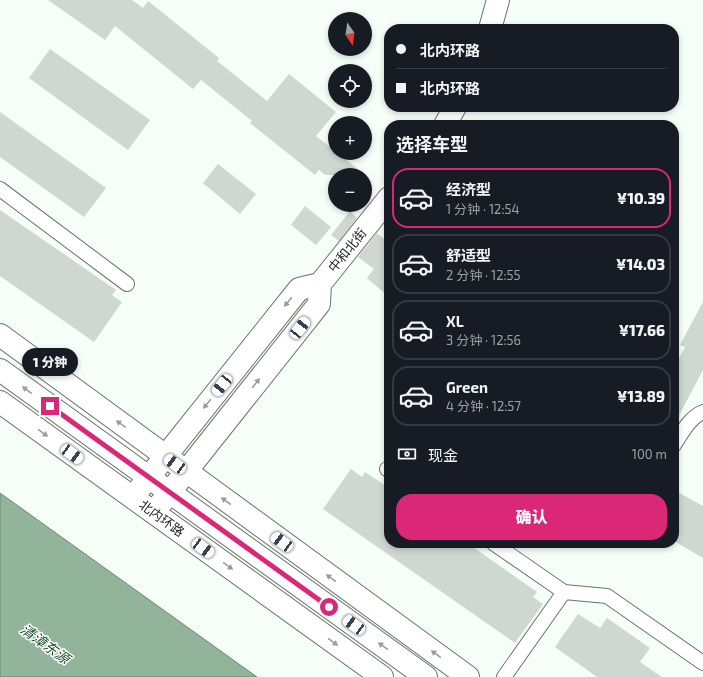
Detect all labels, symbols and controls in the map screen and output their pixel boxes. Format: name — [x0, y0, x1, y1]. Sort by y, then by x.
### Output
north arrow — [328, 12, 372, 56]
map controls — [328, 12, 372, 212]
text: 北内环路 — [420, 41, 480, 59]
button: locate — [328, 64, 372, 108]
text: 北内环路 — [420, 79, 480, 97]
button: + — [328, 116, 372, 160]
text: 选择车型 — [396, 133, 468, 155]
button: − — [328, 168, 372, 212]
icon: car — [398, 180, 434, 216]
text: 经济型 — [446, 180, 491, 198]
text: ¥10.39 — [617, 189, 665, 207]
text: 1 分钟 · 12:54 — [446, 201, 519, 217]
street label: 中和北街 — [324, 225, 370, 275]
icon: car — [398, 246, 434, 282]
text: 舒适型 — [446, 246, 491, 264]
text: ¥14.03 — [616, 255, 665, 273]
text: 2 分钟 · 12:55 — [446, 267, 521, 283]
one-way arrow — [283, 297, 292, 308]
icon: car — [398, 312, 434, 348]
text: XL — [446, 312, 464, 330]
car — [288, 315, 312, 341]
text: ¥17.66 — [619, 321, 665, 339]
text: 3 分钟 · 12:56 — [446, 332, 521, 348]
callout: 1 分钟 — [22, 348, 78, 376]
text: 1 分钟 — [33, 354, 67, 370]
car — [210, 372, 234, 398]
one-way arrow — [252, 378, 261, 389]
icon: car — [398, 378, 434, 414]
text: Green — [446, 378, 488, 396]
one-way arrow — [22, 386, 33, 394]
text: ¥13.89 — [617, 387, 665, 405]
route end — [41, 397, 59, 415]
text: 4 分钟 · 12:57 — [446, 398, 521, 414]
one-way arrow — [202, 399, 211, 410]
one-way arrow — [116, 420, 127, 428]
one-way arrow — [38, 429, 48, 437]
car — [59, 442, 85, 466]
icon: cash — [396, 443, 418, 465]
text: 现金 — [428, 446, 458, 464]
text: 100 m — [632, 446, 667, 462]
car — [162, 452, 188, 476]
button: 确认 — [396, 494, 667, 540]
street label: 北内环路 — [136, 496, 188, 540]
one-way arrow — [221, 497, 231, 505]
car — [269, 530, 295, 554]
car — [190, 536, 216, 560]
one-way arrow — [223, 562, 233, 570]
one-way arrow — [326, 574, 336, 582]
route start — [320, 598, 338, 616]
car — [341, 613, 367, 637]
water label: 清漳东源 — [18, 620, 75, 669]
one-way arrow — [328, 638, 339, 646]
one-way arrow — [377, 642, 388, 650]
one-way arrow — [431, 650, 442, 658]

